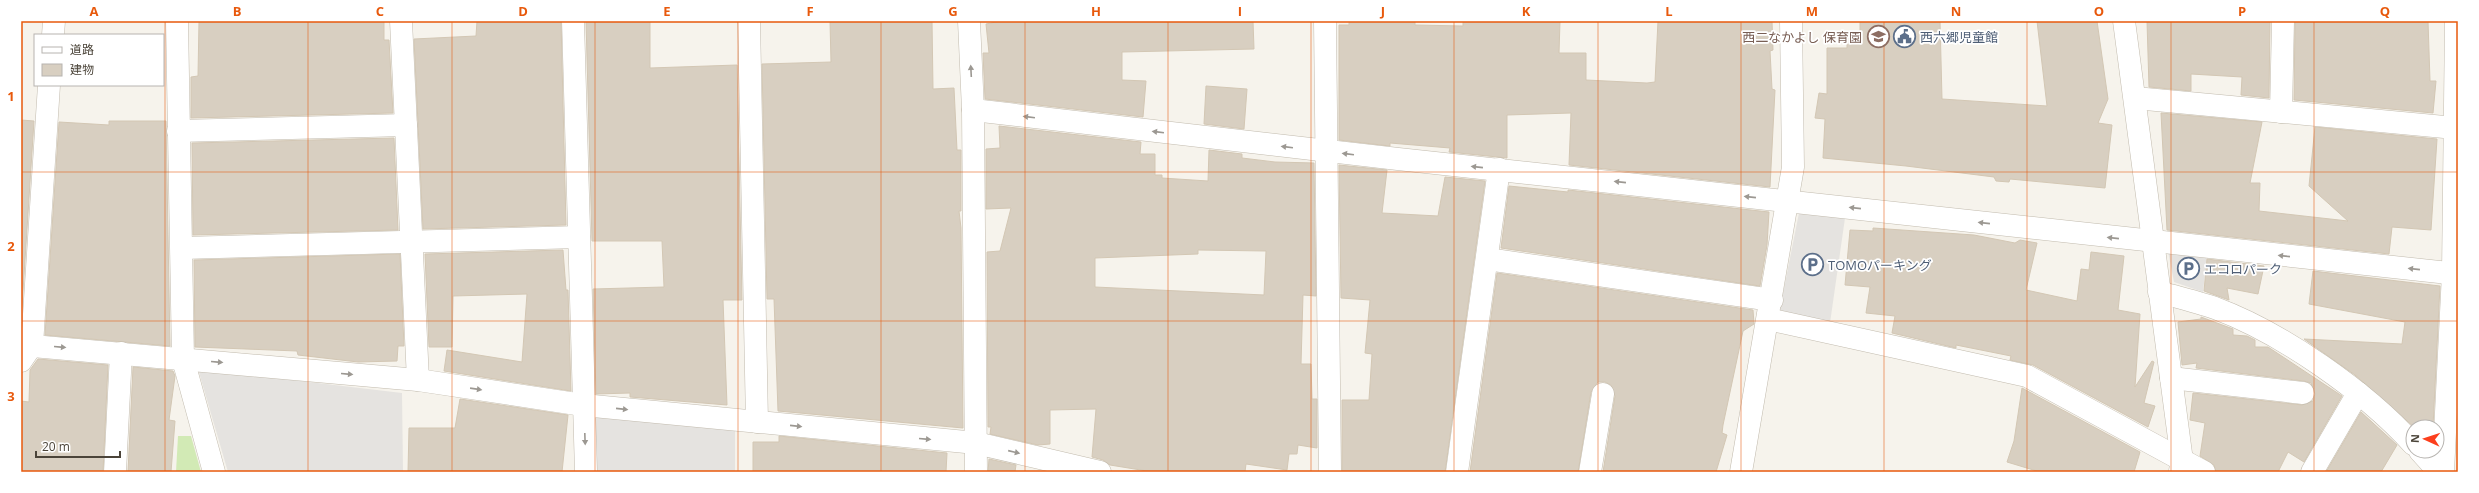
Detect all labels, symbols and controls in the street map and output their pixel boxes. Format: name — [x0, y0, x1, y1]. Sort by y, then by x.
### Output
text: A — [90, 2, 99, 20]
text: B — [233, 2, 242, 20]
text: C — [376, 2, 384, 20]
text: D — [518, 2, 528, 20]
text: E — [663, 2, 671, 20]
text: F — [806, 2, 814, 20]
text: G — [948, 2, 958, 20]
text: H — [1091, 2, 1101, 20]
text: I — [1238, 2, 1242, 20]
text: J — [1380, 2, 1385, 20]
text: K — [1522, 2, 1531, 20]
text: L — [1665, 2, 1673, 20]
text: M — [1806, 2, 1818, 20]
text: N — [1951, 2, 1961, 20]
text: O — [2094, 2, 2104, 20]
text: P — [2238, 2, 2246, 20]
text: Q — [2380, 2, 2390, 20]
school or university icon: 西二なかよし 保育園 — [1865, 24, 1891, 50]
public building icon: 西六郷児童館 — [1892, 24, 1918, 50]
place label: 西二なかよし 保育園 — [1742, 28, 1862, 46]
place label: 西六郷児童館 — [1920, 28, 1998, 46]
legend — [34, 34, 164, 86]
text: 道路 — [70, 41, 94, 58]
text: 建物 — [70, 61, 94, 78]
one-way arrow — [968, 65, 975, 77]
text: 1 — [7, 87, 15, 105]
one-way arrow — [1023, 114, 1035, 120]
one-way arrow — [1152, 129, 1164, 135]
one-way arrow — [1281, 143, 1293, 150]
one-way arrow — [1342, 150, 1354, 157]
one-way arrow — [1471, 164, 1483, 171]
one-way arrow — [1614, 179, 1627, 186]
one-way arrow — [1744, 193, 1756, 200]
one-way arrow — [1849, 205, 1861, 212]
one-way arrow — [1978, 220, 1990, 226]
one-way arrow — [2107, 235, 2119, 241]
text: 2 — [7, 237, 15, 255]
parking icon: TOMOパーキング — [1800, 252, 1826, 278]
one-way arrow — [2278, 252, 2291, 259]
place label: TOMOパーキング — [1828, 256, 1932, 274]
parking icon: エコロパーク — [2176, 256, 2202, 282]
place label: エコロパーク — [2204, 260, 2282, 278]
one-way arrow — [2408, 266, 2420, 272]
one-way arrow — [54, 344, 66, 350]
one-way arrow — [211, 358, 223, 365]
one-way arrow — [341, 370, 353, 377]
one-way arrow — [470, 386, 482, 392]
text: 3 — [7, 387, 15, 405]
one-way arrow — [616, 406, 628, 412]
north arrow — [2405, 419, 2445, 459]
one-way arrow — [790, 423, 802, 429]
scale bar — [36, 433, 120, 459]
one-way arrow — [581, 433, 588, 445]
text: N — [2407, 434, 2422, 443]
one-way arrow — [919, 435, 931, 442]
text: 20 m — [42, 438, 70, 455]
one-way arrow — [1008, 450, 1020, 456]

